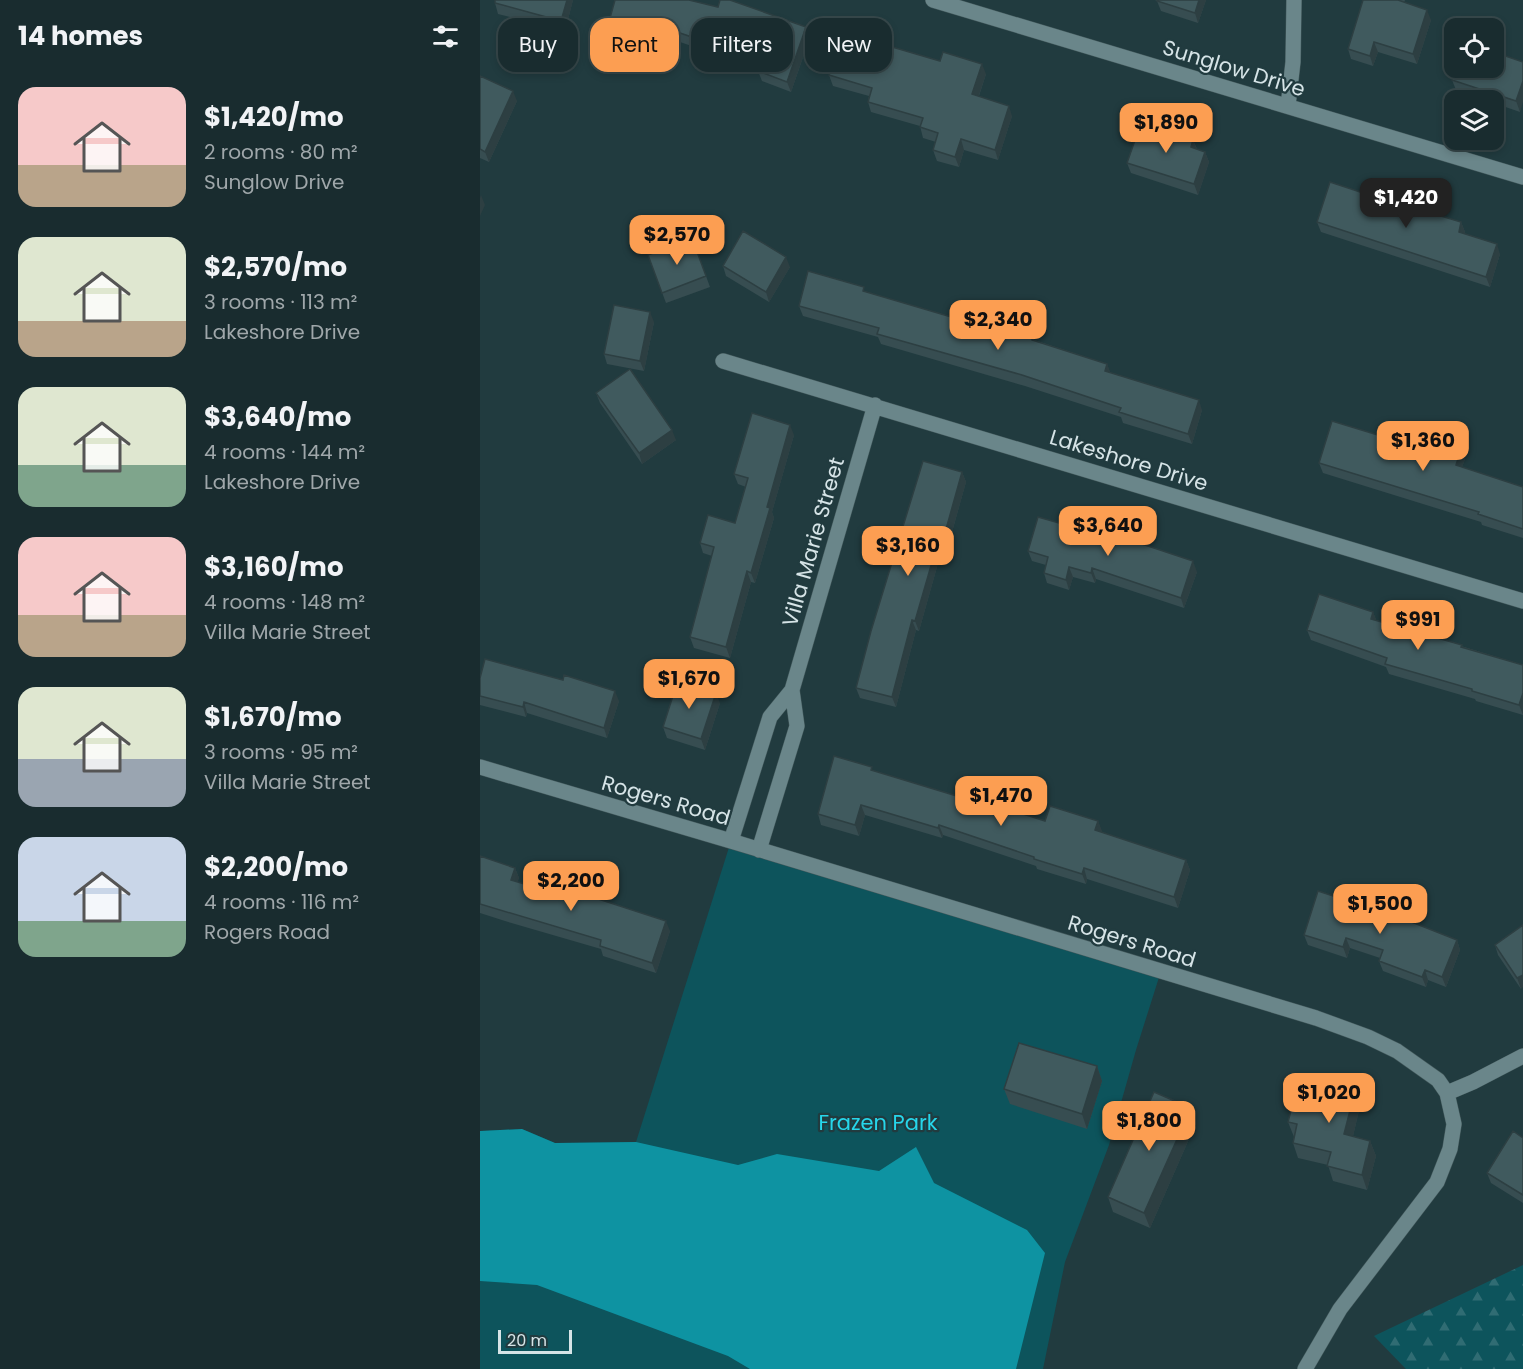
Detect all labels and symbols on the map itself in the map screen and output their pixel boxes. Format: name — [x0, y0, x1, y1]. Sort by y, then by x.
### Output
street label: Sunglow Drive — [1159, 33, 1309, 103]
pin: $1,890 — [1117, 103, 1215, 154]
pin: $1,420 — [1357, 178, 1455, 229]
pin: $2,570 — [628, 215, 726, 266]
pin: $2,340 — [949, 300, 1047, 351]
pin: $1,360 — [1374, 421, 1472, 472]
street label: Lakeshore Drive — [1046, 422, 1212, 498]
street label: Villa Marie Street — [775, 454, 851, 630]
pin: $3,640 — [1059, 506, 1157, 557]
pin: $3,160 — [859, 526, 957, 577]
pin: $991 — [1382, 600, 1454, 651]
pin: $1,670 — [640, 659, 738, 710]
street label: Rogers Road — [598, 768, 734, 832]
pin: $1,470 — [952, 776, 1050, 827]
pin: $2,200 — [522, 861, 620, 912]
pin: $1,500 — [1331, 884, 1429, 935]
street label: Rogers Road — [1064, 908, 1200, 974]
pin: $1,020 — [1280, 1073, 1378, 1124]
pin: $1,800 — [1100, 1101, 1198, 1152]
park label: Frazen Park — [818, 1108, 938, 1137]
scale bar — [498, 1327, 572, 1354]

